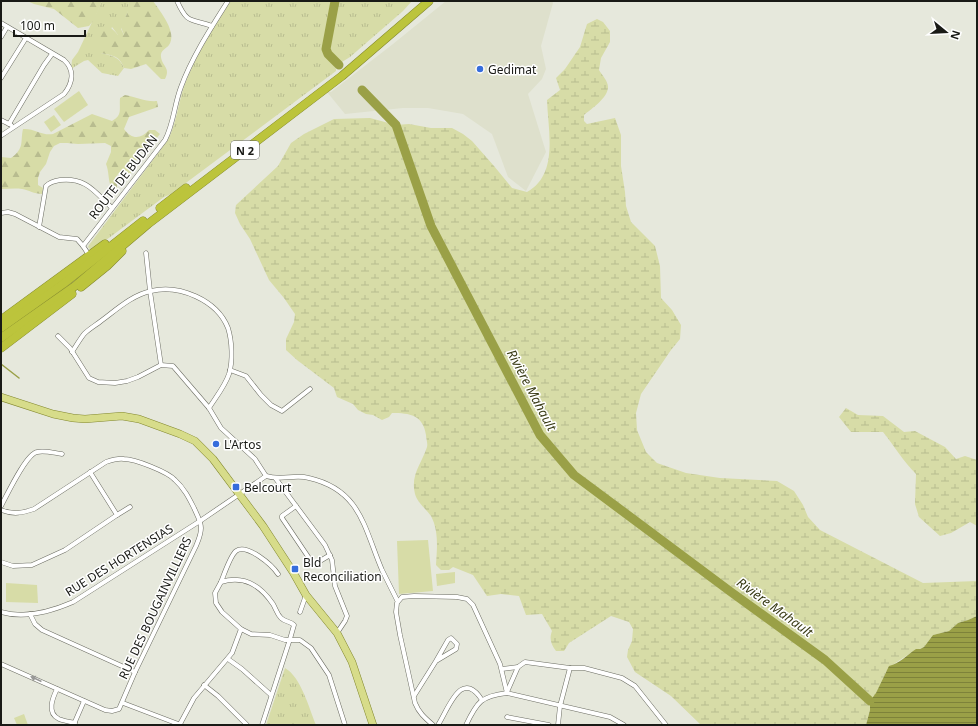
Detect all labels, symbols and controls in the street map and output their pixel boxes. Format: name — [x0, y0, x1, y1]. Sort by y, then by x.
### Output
scale bar — [14, 12, 85, 38]
north arrow — [926, 12, 966, 52]
text: 100 m — [20, 17, 55, 34]
text: N — [947, 29, 965, 42]
place label: Gedimat — [488, 61, 537, 78]
marker: Gedimat — [475, 64, 485, 74]
street label: ROUTE DE BUDAN — [85, 131, 161, 223]
road number: N 2 — [231, 141, 259, 159]
water label: Rivière Mahault — [503, 346, 561, 435]
place label: L'Artos — [224, 436, 261, 453]
marker: L'Artos — [211, 439, 221, 449]
place label: Belcourt — [244, 479, 292, 496]
marker: Belcourt — [231, 482, 241, 492]
street label: RUE DES HORTENSIAS — [62, 520, 177, 600]
street label: RUE DES BOUGAINVILLIERS — [114, 534, 196, 682]
place label: Bld Reconciliation — [303, 554, 382, 585]
marker: Bld Reconciliation — [290, 564, 300, 574]
water label: Rivière Mahault — [733, 573, 817, 641]
one-way arrow — [29, 676, 41, 682]

